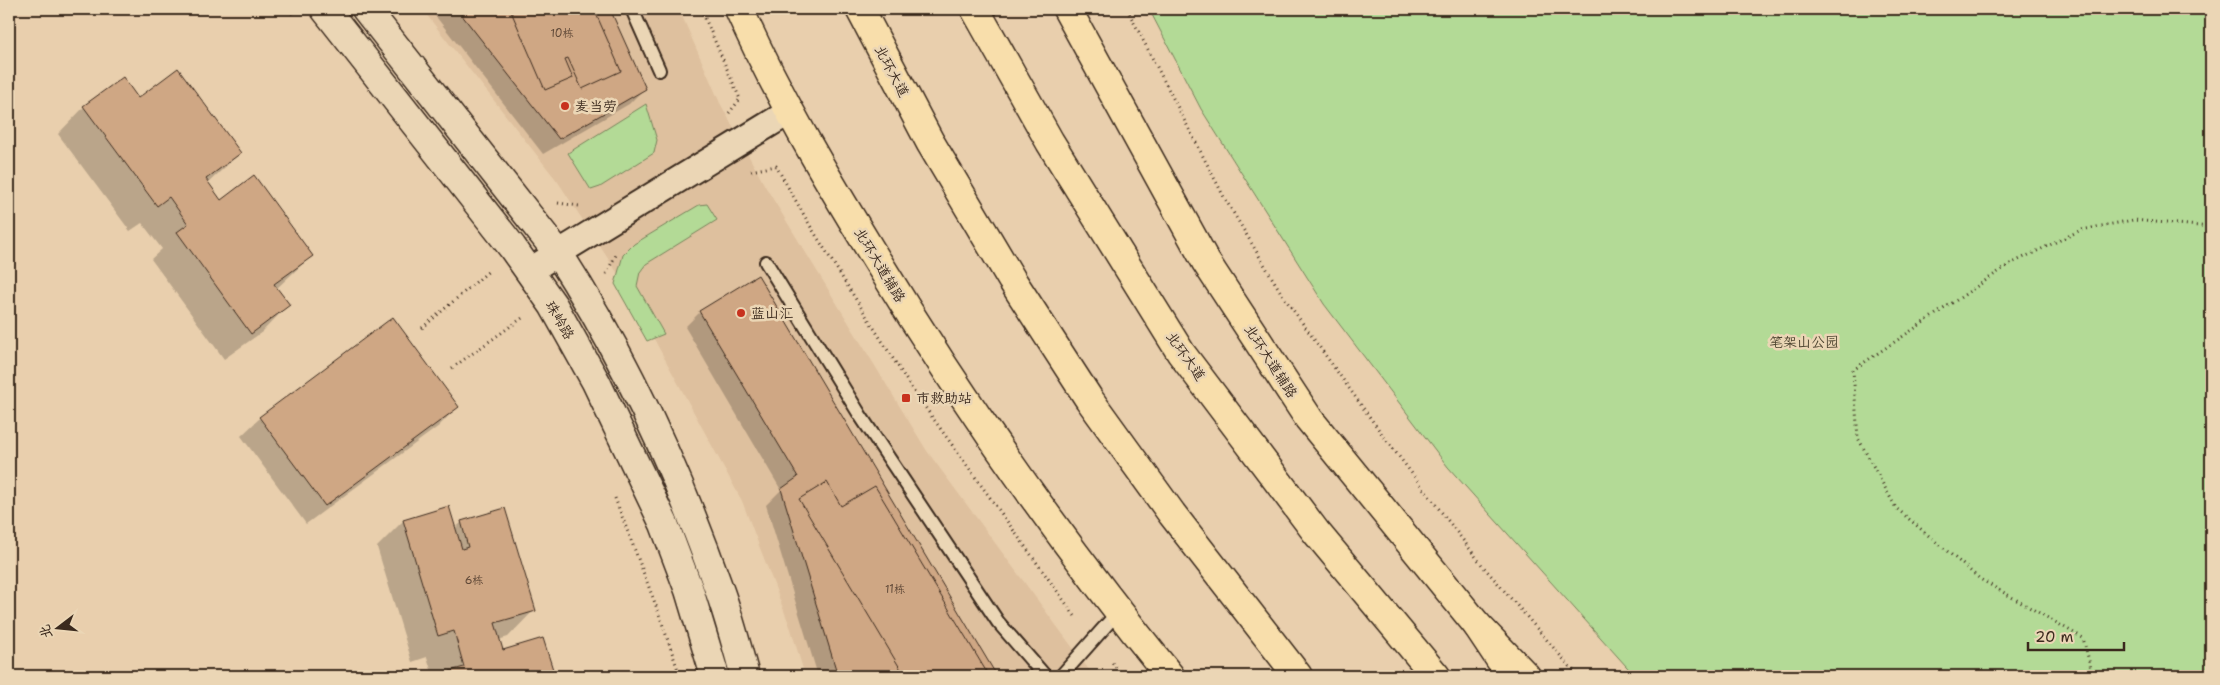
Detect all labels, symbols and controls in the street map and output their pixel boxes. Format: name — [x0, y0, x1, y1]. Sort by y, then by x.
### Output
house number: 10栋 — [551, 26, 574, 41]
street label: 北环大道 — [871, 42, 913, 100]
place label: 麦当劳 — [575, 97, 617, 115]
marker: 麦当劳 — [559, 100, 571, 112]
street label: 北环大道辅路 — [851, 224, 909, 306]
street label: 珠岭路 — [542, 297, 578, 343]
place label: 蓝山汇 — [751, 304, 793, 322]
marker: 蓝山汇 — [735, 307, 747, 319]
street label: 北环大道辅路 — [1241, 321, 1301, 401]
street label: 北环大道 — [1163, 328, 1209, 384]
park label: 笔架山公园 — [1769, 333, 1839, 351]
place label: 市救助站 — [916, 389, 972, 407]
marker: 市救助站 — [900, 392, 912, 404]
house number: 6栋 — [465, 573, 483, 588]
house number: 11栋 — [885, 582, 905, 597]
north arrow — [32, 602, 82, 652]
scale bar — [2028, 620, 2124, 652]
text: 北 — [35, 622, 56, 641]
text: 20 m — [2035, 627, 2074, 647]

